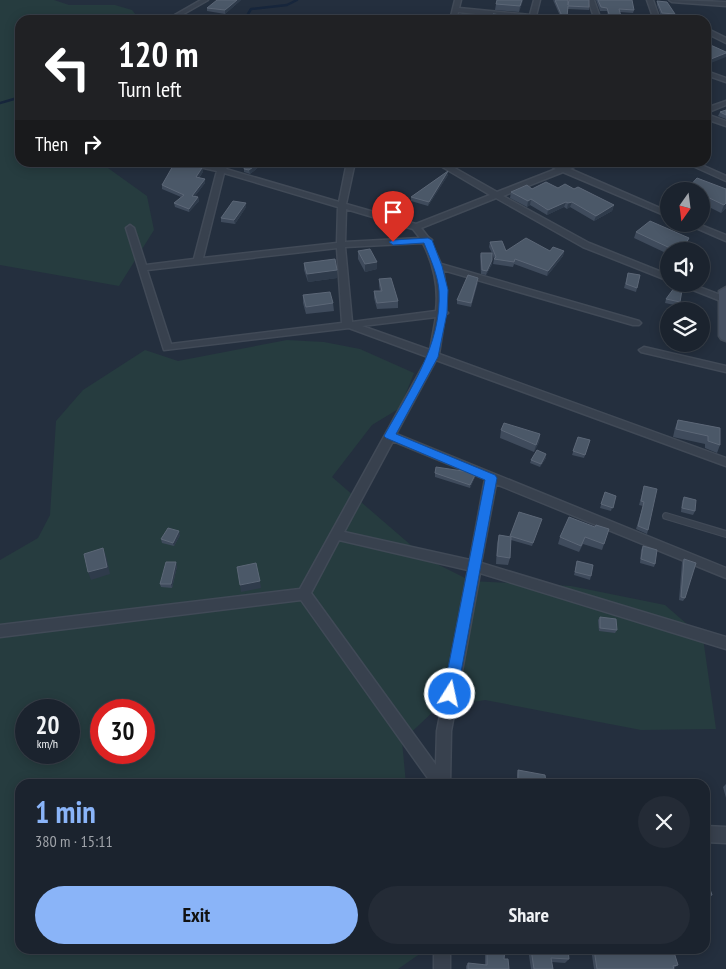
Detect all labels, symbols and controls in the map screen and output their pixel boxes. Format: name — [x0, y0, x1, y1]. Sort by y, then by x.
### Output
text: 120 m — [118, 31, 199, 77]
icon: left — [35, 35, 100, 100]
text: Turn left — [118, 75, 182, 103]
icon: right — [78, 130, 106, 158]
text: Then — [35, 132, 68, 156]
north arrow — [660, 182, 710, 232]
map controls — [660, 182, 710, 352]
pin — [372, 191, 414, 242]
icon: arrive — [379, 198, 407, 226]
button: sound — [660, 242, 710, 292]
button: layers — [660, 302, 710, 352]
position arrow — [423, 667, 475, 719]
speed limit sign: 30 — [90, 699, 155, 764]
text: 20 — [36, 709, 59, 741]
text: km/h — [37, 736, 58, 751]
text: 1 min — [35, 792, 96, 831]
button: close — [638, 796, 690, 848]
text: 380 m · 15:11 — [35, 831, 113, 851]
button: Exit — [35, 886, 358, 944]
button: Share — [368, 886, 690, 944]

